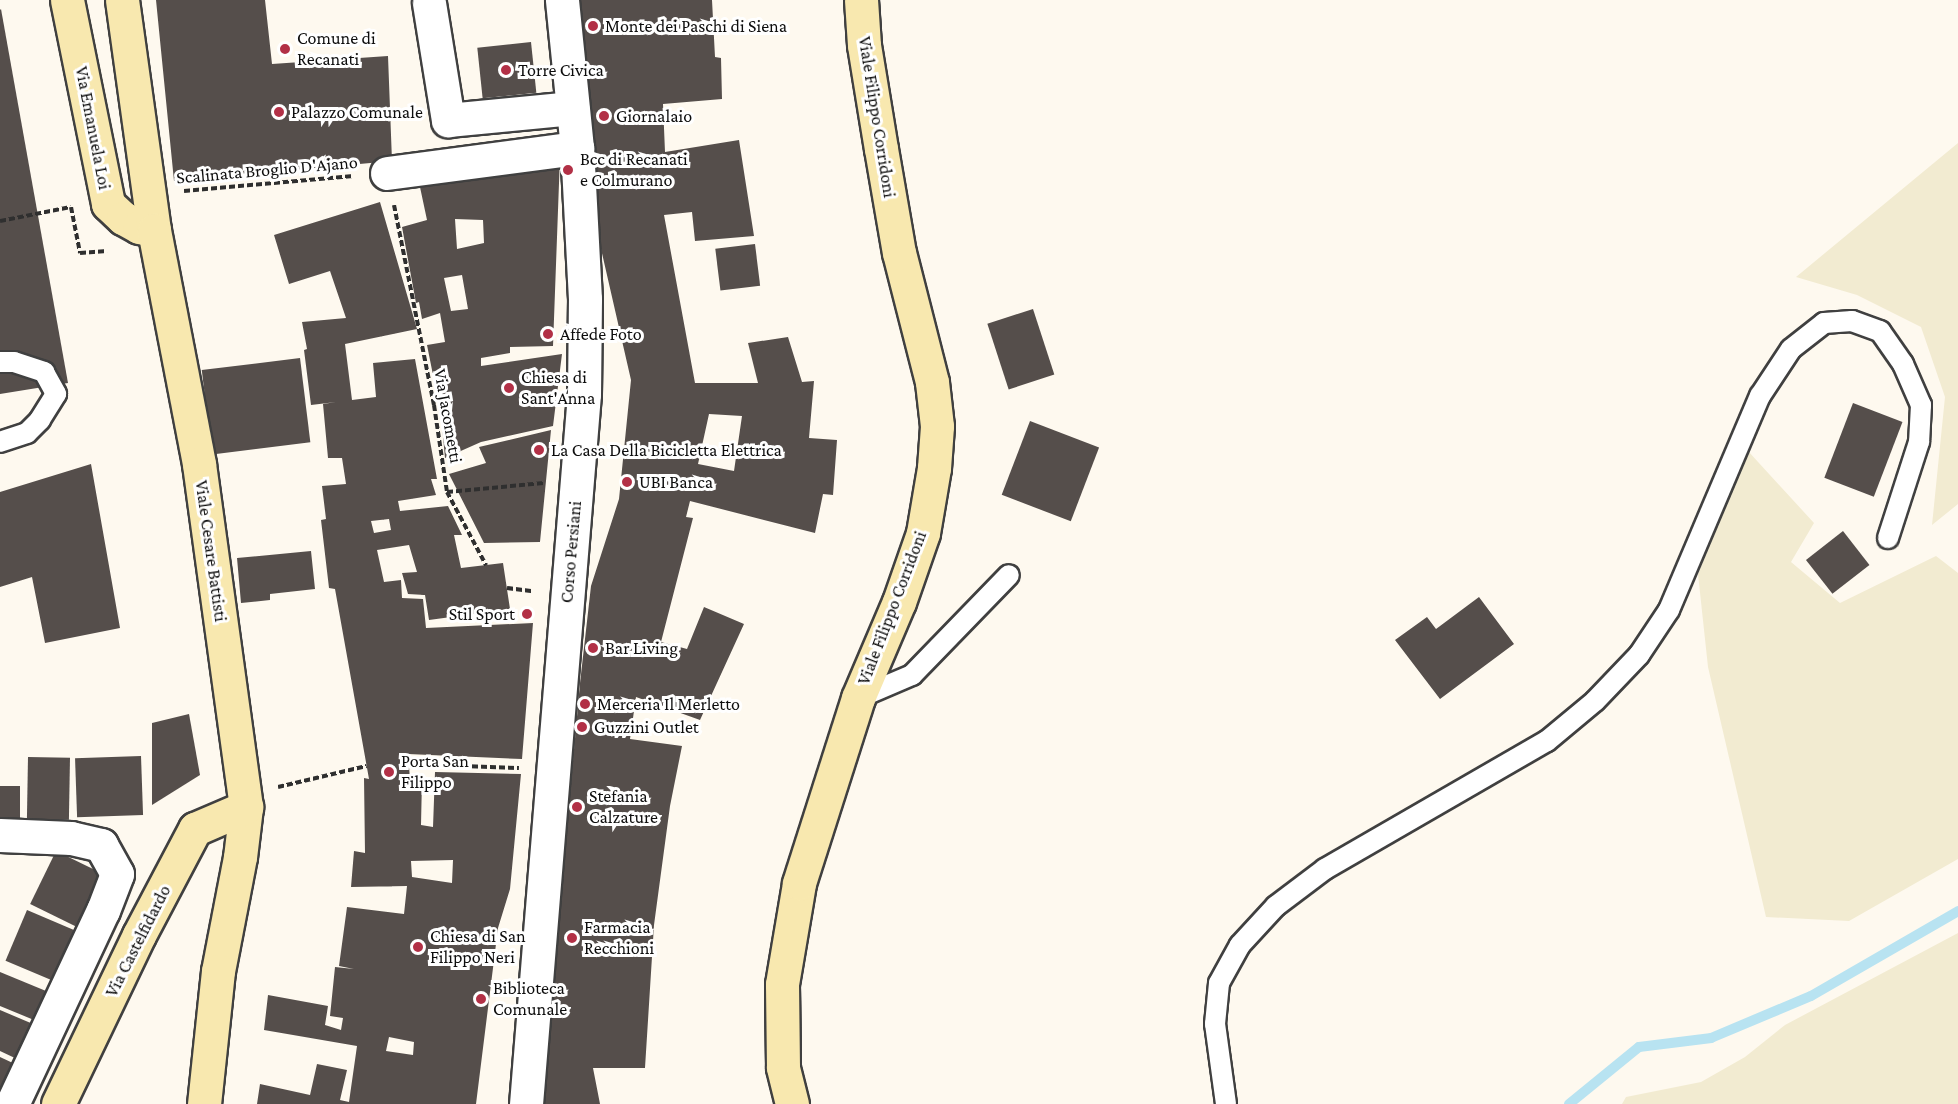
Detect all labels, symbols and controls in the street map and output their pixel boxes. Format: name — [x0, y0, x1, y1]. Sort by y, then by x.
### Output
place label: Monte dei Paschi di Siena — [605, 15, 787, 37]
marker: Monte dei Paschi di Siena — [586, 19, 600, 33]
place label: Comune di Recanati — [297, 28, 376, 70]
street label: Viale Filippo Corridoni — [854, 35, 900, 199]
marker: Comune di Recanati — [278, 42, 292, 56]
place label: Torre Civica — [518, 59, 604, 81]
marker: Torre Civica — [499, 63, 513, 77]
street label: Via Emanuela Loi — [70, 65, 116, 191]
place label: Palazzo Comunale — [291, 101, 423, 123]
marker: Palazzo Comunale — [272, 105, 286, 119]
place label: Giornalaio — [616, 105, 692, 127]
marker: Giornalaio — [597, 109, 611, 123]
place label: Bcc di Recanati e Colmurano — [580, 149, 688, 192]
street label: Scalinata Broglio D'Ajano — [175, 151, 359, 189]
marker: Bcc di Recanati e Colmurano — [561, 163, 575, 177]
place label: Affede Foto — [560, 323, 642, 345]
marker: Affede Foto — [541, 327, 555, 341]
street label: Via Jacometti — [429, 367, 467, 465]
place label: Chiesa di Sant'Anna — [521, 367, 595, 410]
marker: Chiesa di Sant'Anna — [502, 381, 516, 395]
place label: La Casa Della Bicicletta Elettrica — [551, 439, 782, 461]
marker: La Casa Della Bicicletta Elettrica — [532, 443, 546, 457]
place label: UBI Banca — [639, 471, 713, 493]
marker: UBI Banca — [620, 475, 634, 489]
street label: Viale Cesare Battisti — [190, 479, 232, 623]
street label: Corso Persiani — [556, 500, 586, 604]
street label: Viale Filippo Corridoni — [853, 528, 931, 688]
place label: Stil Sport — [449, 603, 515, 625]
marker: Stil Sport — [520, 607, 534, 621]
place label: Bar Living — [605, 637, 678, 659]
marker: Bar Living — [586, 641, 600, 655]
place label: Merceria Il Merletto — [597, 693, 740, 715]
marker: Merceria Il Merletto — [578, 697, 592, 711]
place label: Guzzini Outlet — [594, 716, 699, 738]
marker: Guzzini Outlet — [575, 720, 589, 734]
place label: Porta San Filippo — [401, 751, 469, 794]
marker: Porta San Filippo — [382, 765, 396, 779]
place label: Stefania Calzature — [589, 786, 658, 828]
marker: Stefania Calzature — [570, 800, 584, 814]
street label: Via Castelfidardo — [101, 881, 175, 1001]
place label: Farmacia Recchioni — [584, 917, 654, 960]
place label: Chiesa di San Filippo Neri — [430, 926, 526, 968]
marker: Farmacia Recchioni — [565, 931, 579, 945]
marker: Chiesa di San Filippo Neri — [411, 940, 425, 954]
place label: Biblioteca Comunale — [493, 978, 567, 1020]
marker: Biblioteca Comunale — [474, 992, 488, 1006]

